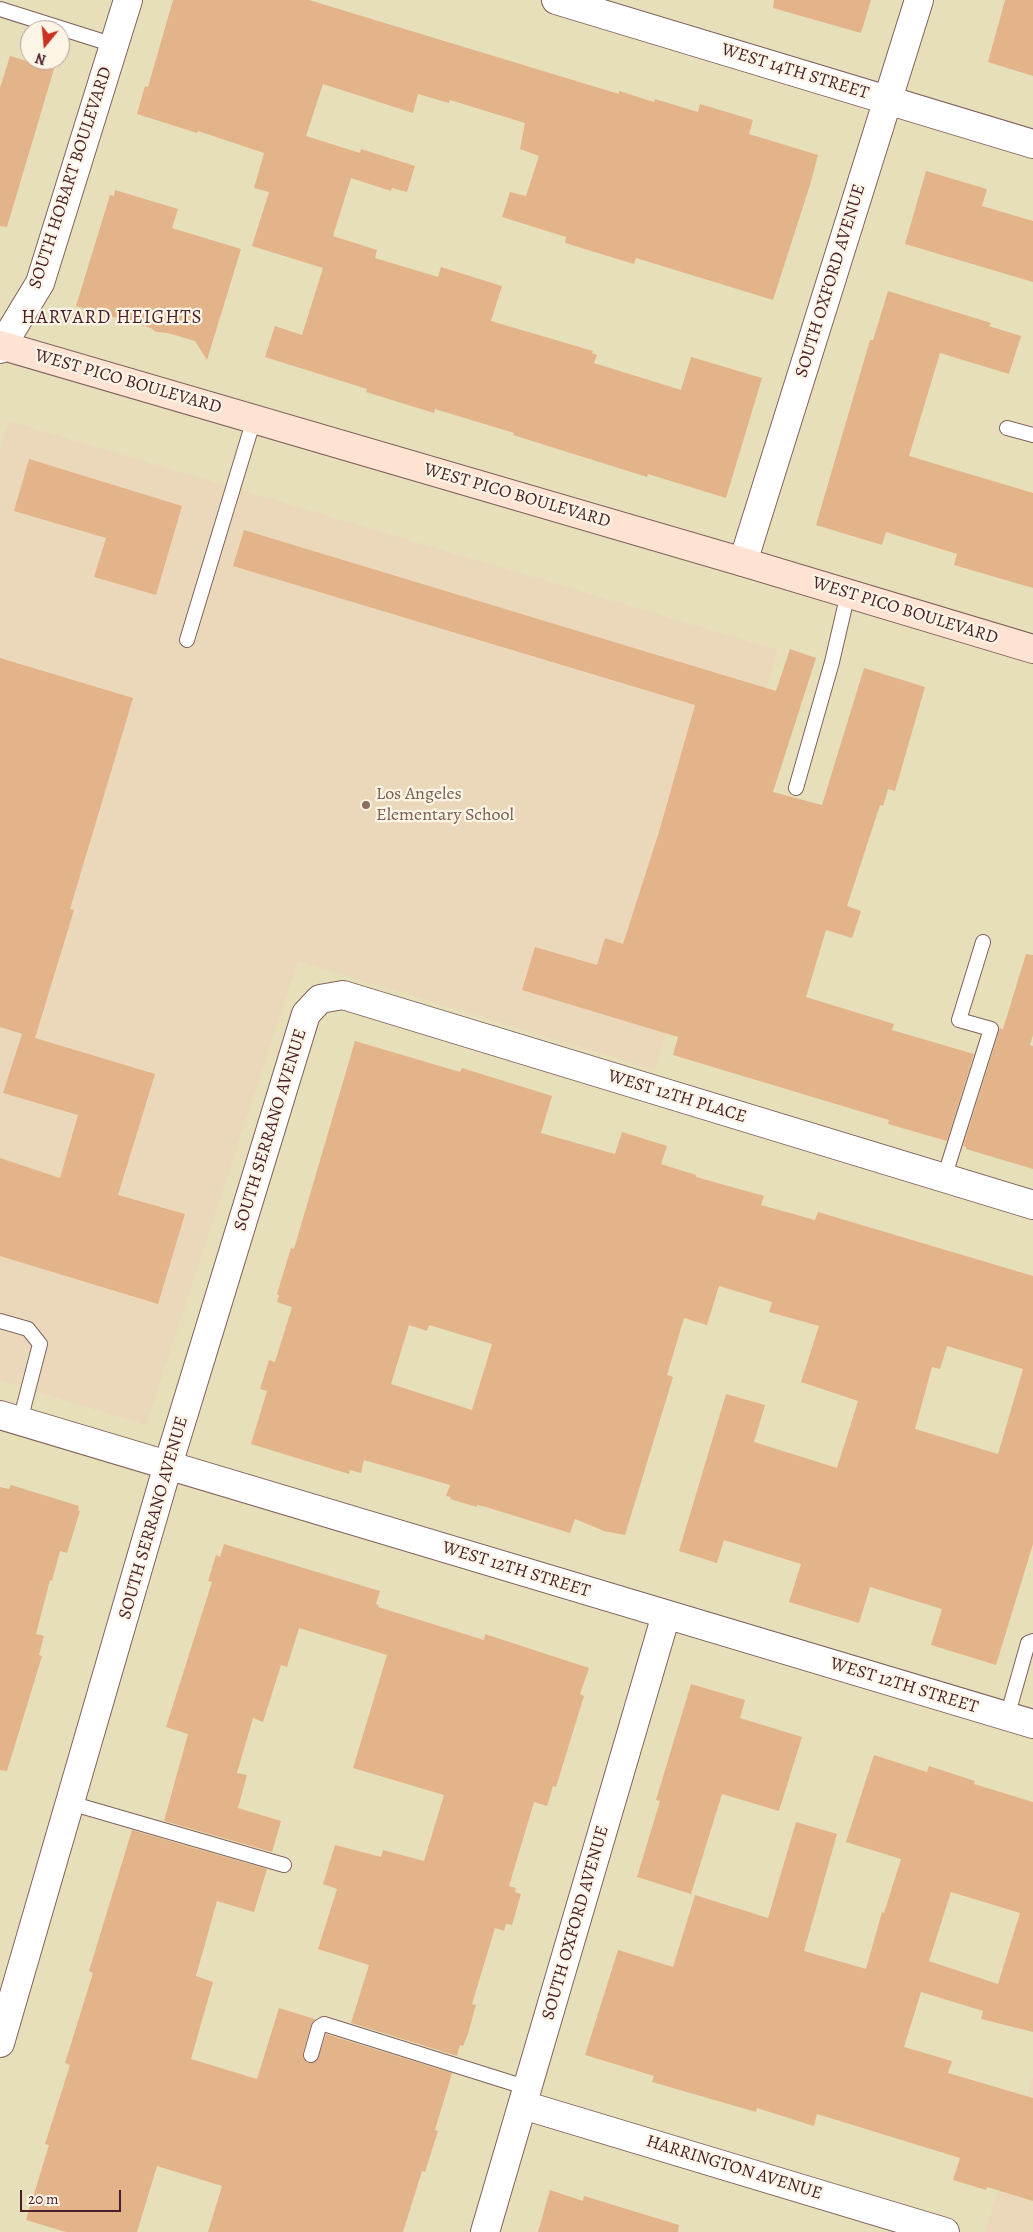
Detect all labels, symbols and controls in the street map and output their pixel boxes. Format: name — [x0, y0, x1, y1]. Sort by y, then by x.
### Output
north arrow — [20, 20, 70, 70]
street label: WEST 14TH STREET — [719, 39, 871, 105]
text: N — [33, 48, 48, 69]
street label: SOUTH HOBART BOULEVARD — [25, 64, 117, 292]
street label: SOUTH OXFORD AVENUE — [791, 182, 871, 380]
district label: HARVARD HEIGHTS — [19, 307, 205, 329]
street label: WEST PICO BOULEVARD — [32, 345, 224, 419]
street label: WEST PICO BOULEVARD — [421, 459, 613, 533]
street label: WEST PICO BOULEVARD — [810, 572, 1000, 650]
place label: Los Angeles Elementary School — [376, 784, 514, 826]
marker: Los Angeles Elementary School — [360, 799, 372, 811]
street label: SOUTH SERRANO AVENUE — [230, 1026, 312, 1234]
street label: WEST 12TH PLACE — [605, 1066, 749, 1128]
street label: SOUTH SERRANO AVENUE — [115, 1414, 193, 1622]
street label: WEST 12TH STREET — [439, 1537, 593, 1603]
street label: WEST 12TH STREET — [827, 1653, 981, 1719]
street label: SOUTH OXFORD AVENUE — [538, 1823, 614, 2023]
street label: HARRINGTON AVENUE — [643, 2131, 825, 2205]
scale bar — [22, 2180, 124, 2212]
text: 20 m — [28, 2189, 59, 2209]

